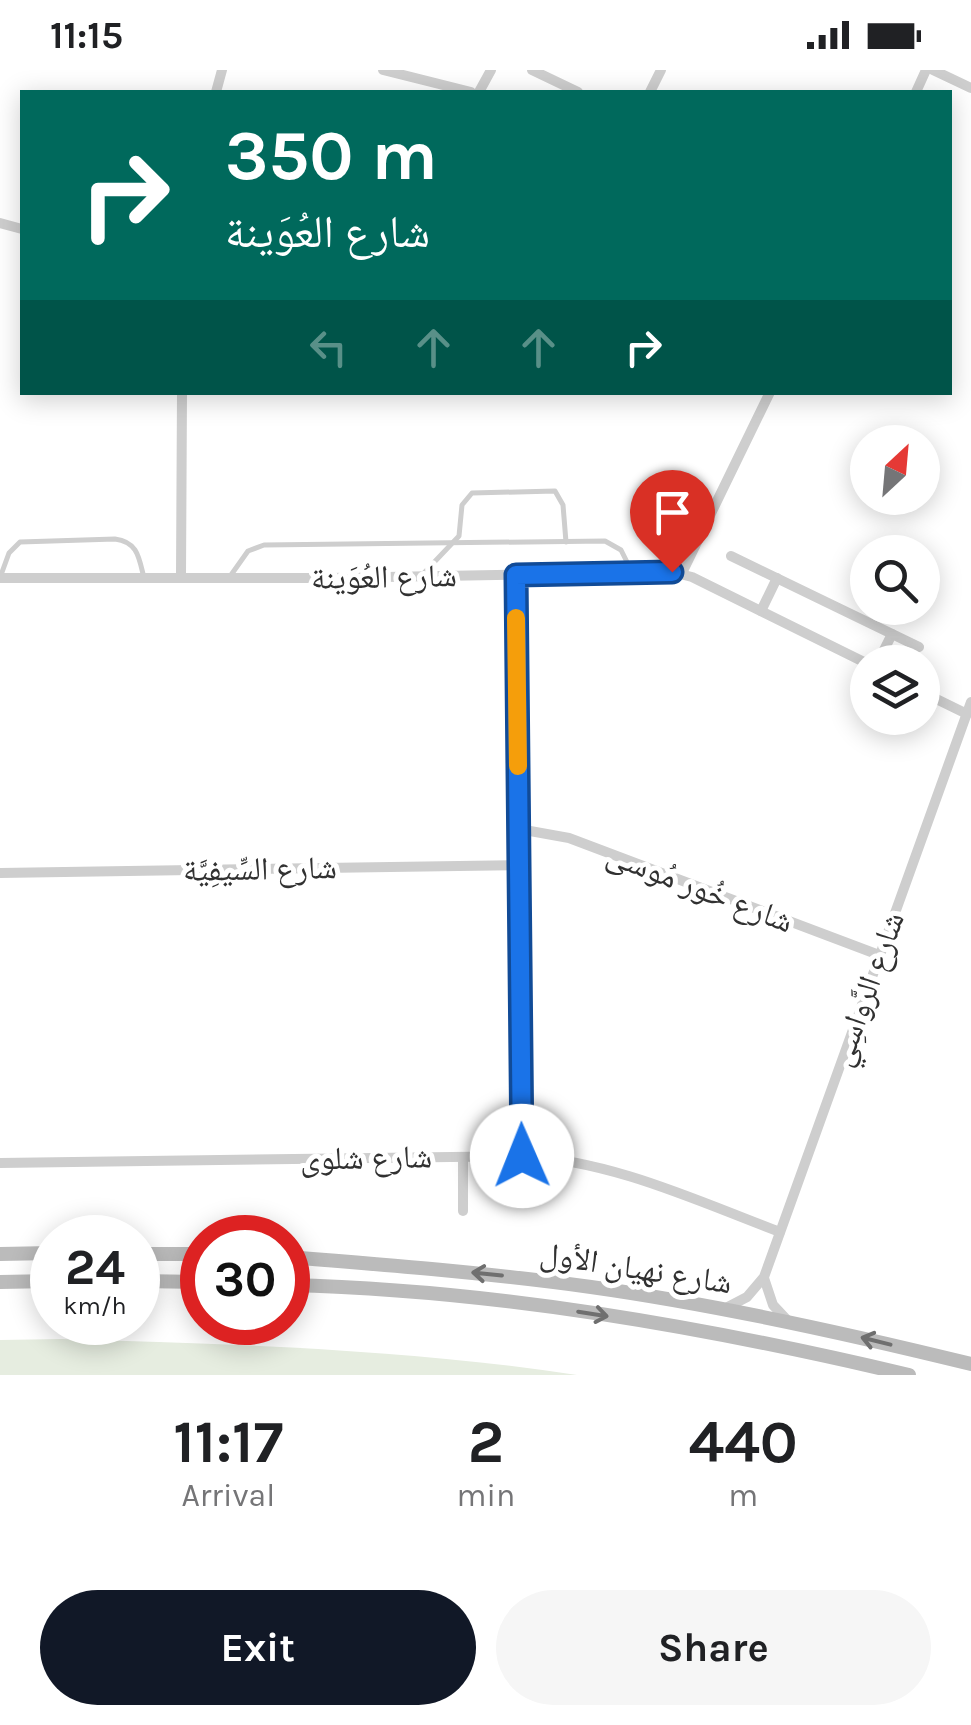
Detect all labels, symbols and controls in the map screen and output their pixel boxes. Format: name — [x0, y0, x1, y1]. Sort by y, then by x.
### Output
text: 11:15 — [50, 13, 123, 58]
text: 350 m — [225, 115, 438, 197]
icon: right — [60, 130, 190, 260]
text: شارع العُوَينة — [225, 206, 430, 258]
icon: left — [301, 320, 356, 375]
icon: ahead — [406, 320, 461, 375]
icon: ahead — [511, 320, 566, 375]
icon: right — [616, 320, 671, 375]
north arrow — [850, 425, 940, 515]
map controls — [850, 425, 940, 735]
pin — [630, 470, 715, 573]
icon: arrive — [645, 485, 700, 540]
button: search — [850, 535, 940, 625]
street label: شارع العُوَينة — [311, 557, 457, 598]
button: layers — [850, 645, 940, 735]
street label: شارع خُور مُوسى — [601, 836, 798, 941]
street label: شارع السِّيفِيَّة — [183, 849, 337, 890]
street label: شارع الرَّواسِي — [822, 907, 918, 1073]
position arrow — [470, 1104, 574, 1208]
street label: شارع شلوى — [300, 1138, 432, 1179]
speed limit sign: 30 — [180, 1215, 310, 1345]
street label: شارع نهيان الأول — [537, 1235, 735, 1302]
text: 24 — [65, 1238, 125, 1297]
one-way arrow — [472, 1264, 504, 1283]
text: km/h — [63, 1291, 127, 1320]
one-way arrow — [577, 1306, 609, 1324]
one-way arrow — [861, 1331, 893, 1349]
text: 11:17 — [173, 1407, 283, 1477]
text: 2 — [468, 1407, 504, 1477]
text: 440 — [688, 1407, 798, 1477]
text: Arrival — [181, 1477, 275, 1514]
text: min — [457, 1477, 515, 1514]
text: m — [728, 1477, 758, 1514]
button: Exit — [40, 1590, 476, 1705]
button: Share — [496, 1590, 931, 1705]

